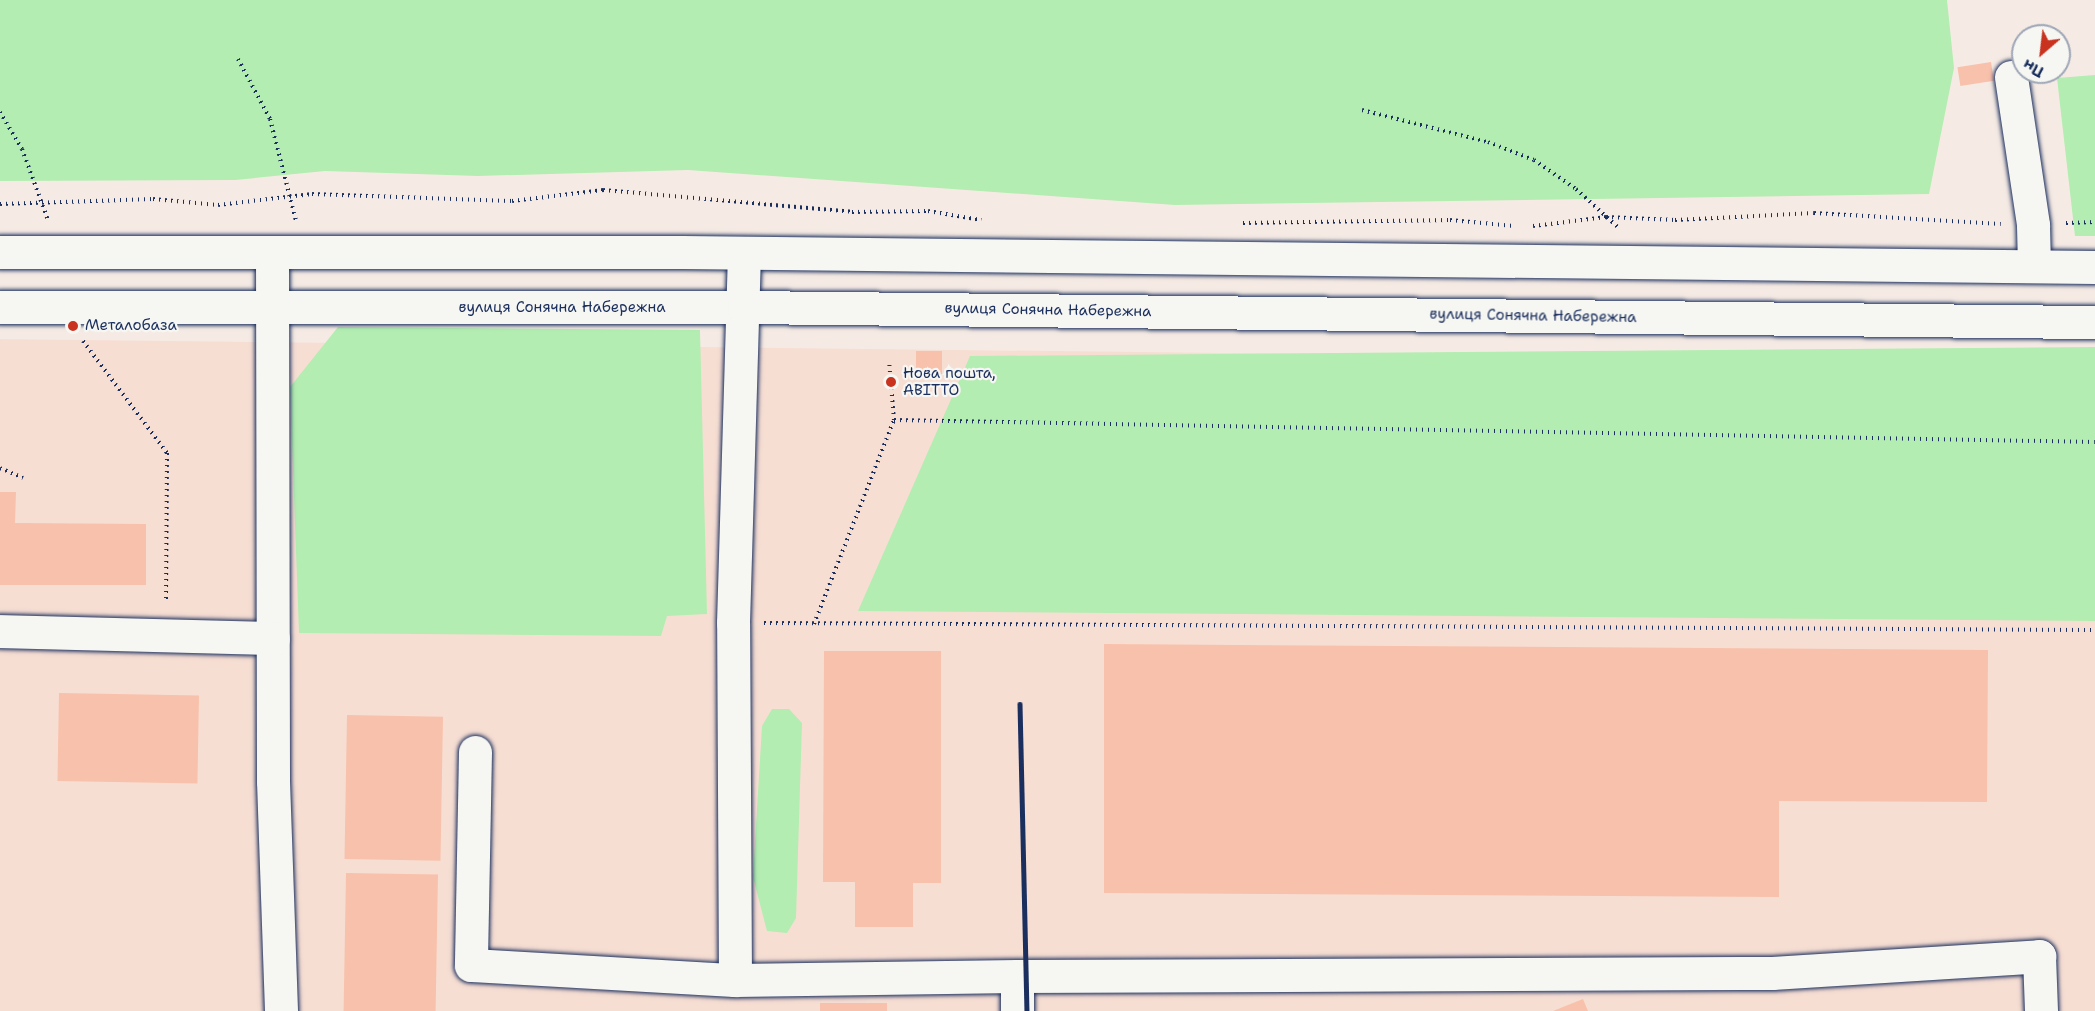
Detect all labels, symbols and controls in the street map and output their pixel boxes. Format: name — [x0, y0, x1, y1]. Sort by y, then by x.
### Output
north arrow — [2011, 24, 2071, 84]
text: Пн — [2019, 54, 2048, 83]
street label: вулиця Сонячна Набережна — [458, 299, 666, 317]
street label: вулиця Сонячна Набережна — [944, 299, 1152, 321]
street label: вулиця Сонячна Набережна — [1429, 305, 1637, 327]
place label: Металобаза — [85, 317, 177, 335]
marker: Металобаза — [66, 319, 80, 333]
place label: Нова пошта, АВІТТО — [903, 364, 996, 399]
marker: Нова пошта, АВІТТО — [884, 375, 898, 389]

